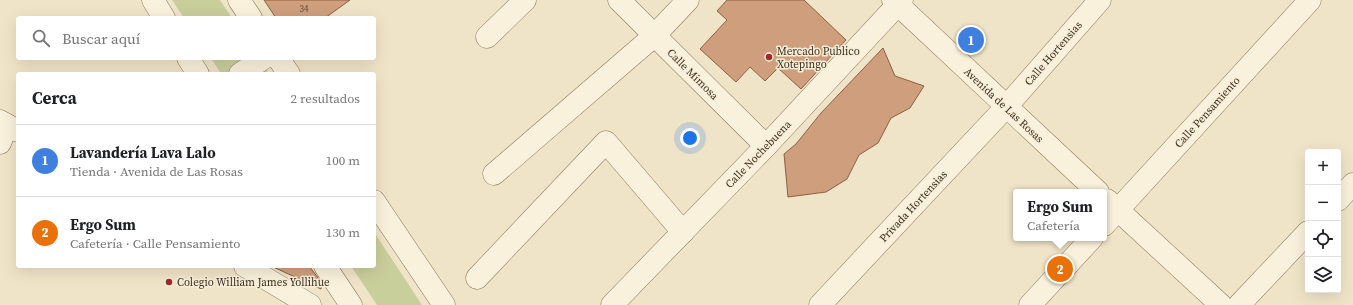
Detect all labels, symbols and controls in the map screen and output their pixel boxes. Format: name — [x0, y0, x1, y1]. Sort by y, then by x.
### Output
house number: 34 — [299, 3, 309, 15]
search box — [16, 16, 376, 60]
street label: Calle Hortensias — [1021, 18, 1086, 89]
pin: 1 — [958, 25, 984, 55]
icon: search — [30, 27, 52, 49]
text: Buscar aquí — [62, 28, 140, 49]
place label: Mercado Publico Xotepingo — [777, 44, 860, 72]
street label: Calle Mimosa — [664, 45, 722, 104]
marker: Mercado Publico Xotepingo — [764, 52, 774, 62]
street label: Avenida de Las Rosas — [961, 64, 1047, 146]
street label: Calle Pensamiento — [1171, 73, 1243, 151]
text: Cerca — [32, 86, 77, 110]
text: 2 resultados — [290, 90, 360, 107]
street label: Calle Nochebuena — [722, 117, 795, 192]
your location — [680, 128, 700, 148]
text: Lavandería Lava Lalo — [70, 142, 216, 163]
map controls — [1305, 149, 1341, 293]
button: + — [1305, 149, 1341, 185]
text: 1 — [41, 152, 49, 169]
text: 100 m — [326, 152, 360, 169]
text: Tienda · Avenida de Las Rosas — [70, 163, 243, 180]
street label: Privada Hortensias — [876, 167, 951, 245]
button: − — [1305, 185, 1341, 221]
popup — [1013, 189, 1107, 241]
text: Ergo Sum — [1027, 196, 1093, 217]
text: Ergo Sum — [70, 214, 136, 235]
text: Cafetería — [1027, 217, 1080, 234]
button: locate — [1305, 221, 1341, 257]
text: 2 — [41, 224, 49, 241]
text: 130 m — [326, 224, 360, 241]
text: Cafetería · Calle Pensamiento — [70, 235, 240, 252]
pin: 2 — [1047, 254, 1073, 284]
button: layers — [1305, 257, 1341, 293]
place label: Colegio William James Yollihue — [177, 275, 330, 290]
marker: Colegio William James Yollihue — [164, 277, 174, 287]

